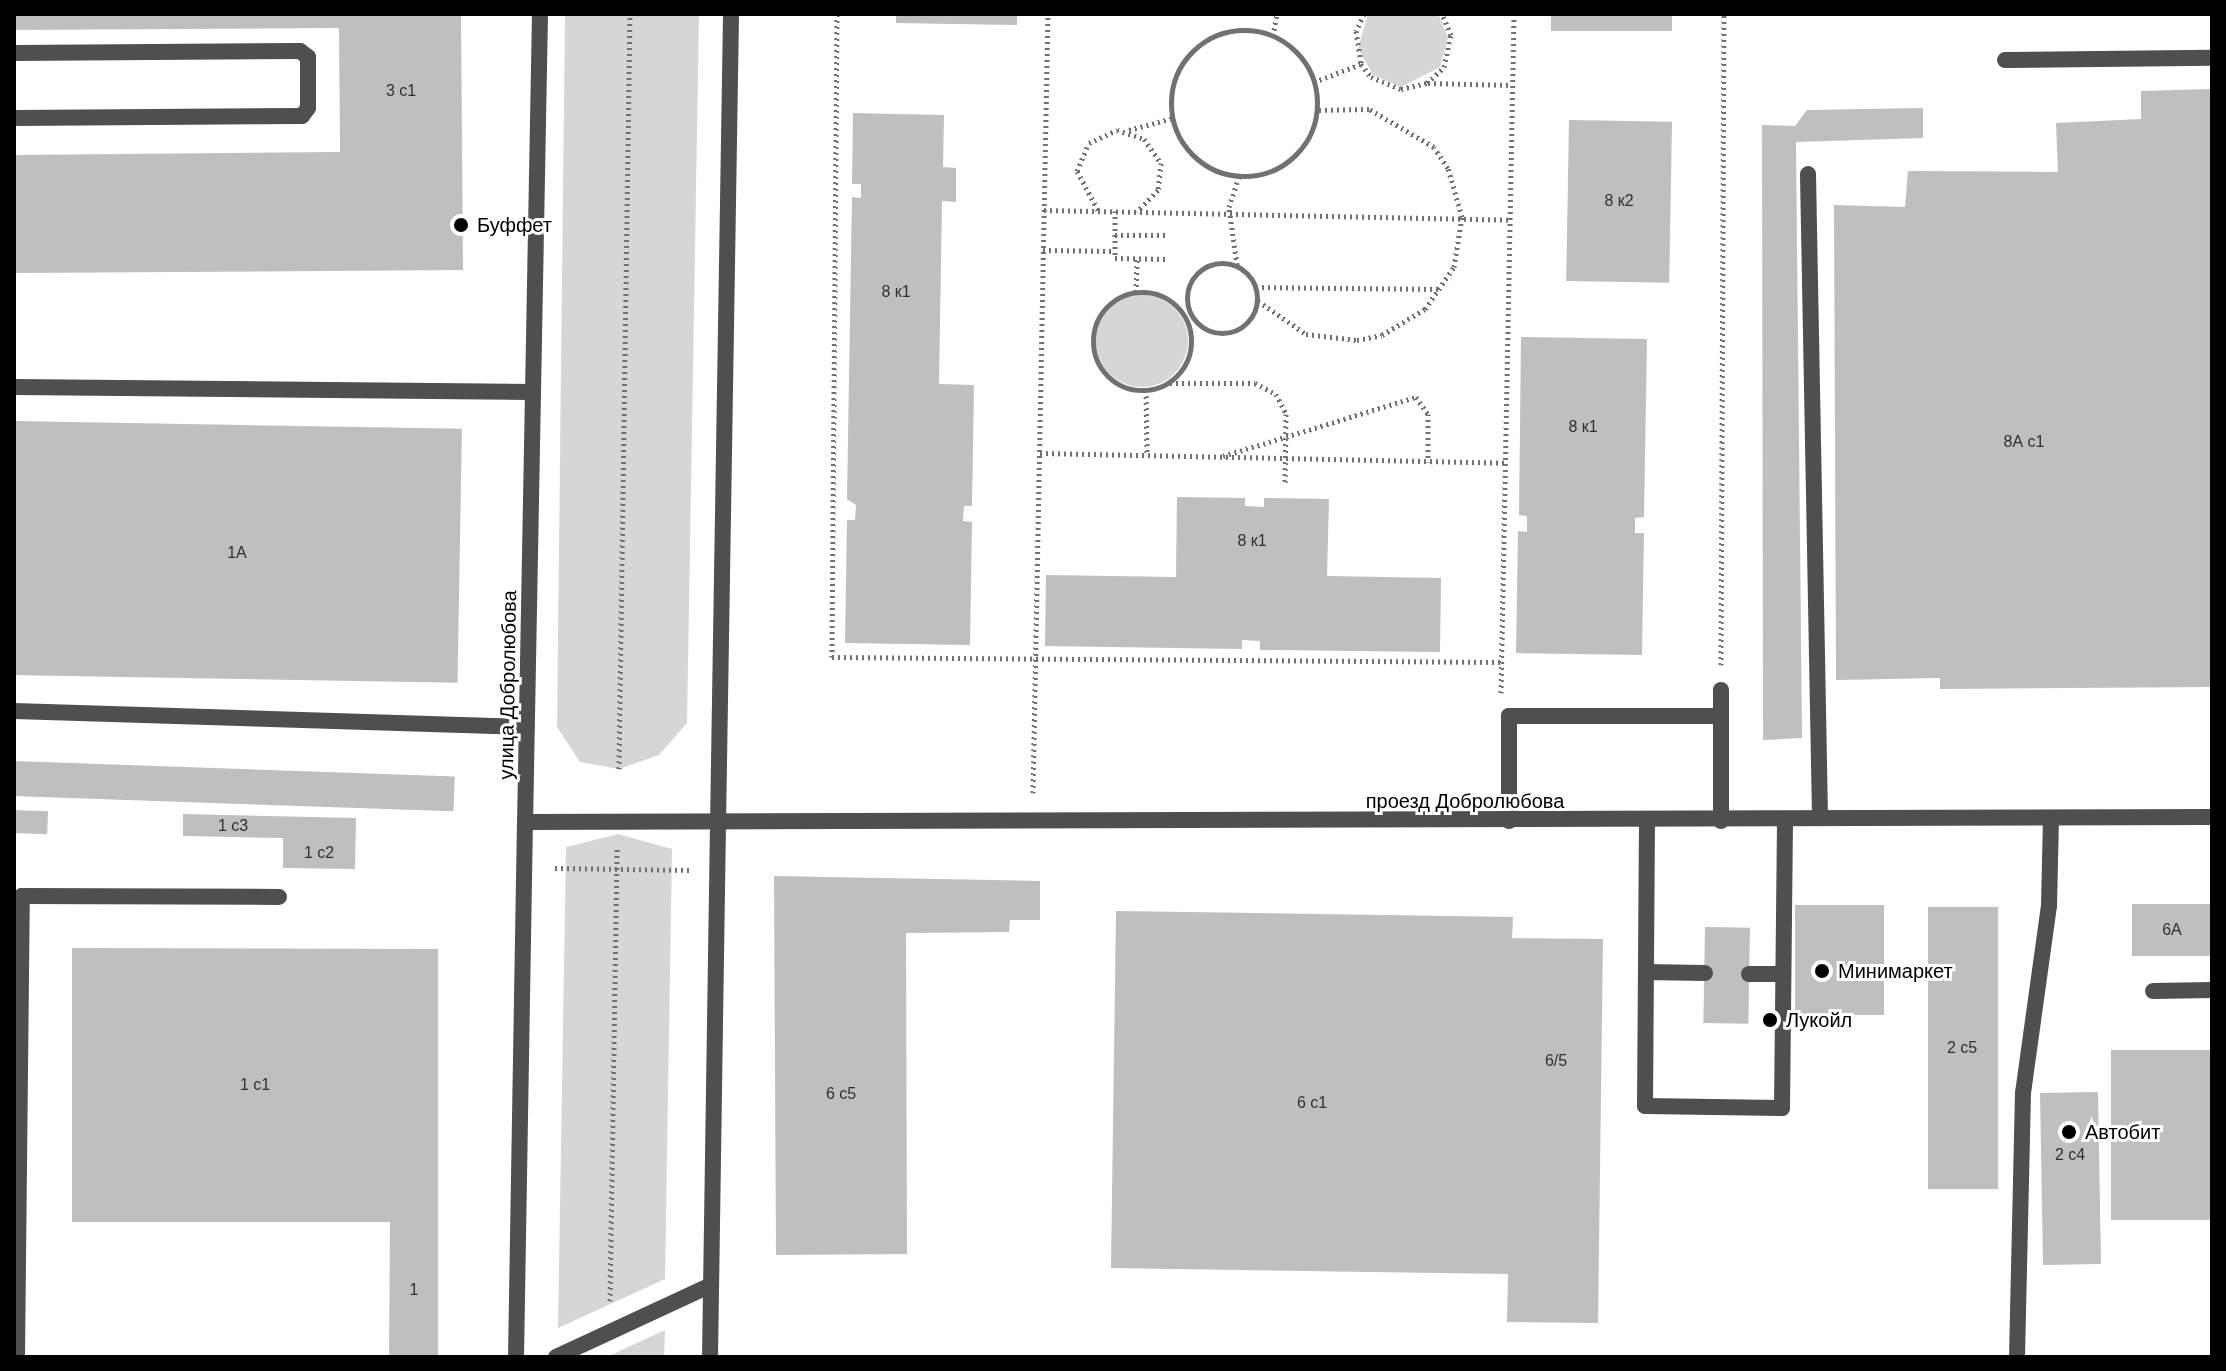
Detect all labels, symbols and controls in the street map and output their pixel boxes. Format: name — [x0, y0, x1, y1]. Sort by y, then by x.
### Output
house number: 3 с1 — [386, 81, 416, 101]
house number: 8 к2 — [1604, 191, 1634, 211]
place label: Буффет — [477, 213, 552, 237]
marker: Буффет — [452, 216, 470, 234]
house number: 8 к1 — [881, 282, 911, 302]
house number: 8 к1 — [1568, 417, 1598, 437]
house number: 8А с1 — [2004, 432, 2044, 452]
house number: 8 к1 — [1237, 531, 1267, 551]
house number: 1А — [227, 543, 247, 563]
street label: улица Добролюбова — [494, 590, 522, 780]
street label: проезд Добролюбова — [1366, 789, 1564, 813]
house number: 1 с3 — [218, 816, 248, 836]
house number: 1 с2 — [304, 843, 334, 863]
house number: 6А — [2162, 920, 2182, 940]
place label: Минимаркет — [1838, 959, 1953, 983]
marker: Минимаркет — [1813, 962, 1831, 980]
place label: Лукойл — [1786, 1008, 1852, 1032]
marker: Лукойл — [1761, 1011, 1779, 1029]
house number: 2 с5 — [1947, 1038, 1977, 1058]
house number: 6/5 — [1545, 1051, 1567, 1071]
house number: 1 с1 — [240, 1075, 270, 1095]
house number: 6 с5 — [826, 1084, 856, 1104]
house number: 6 с1 — [1297, 1093, 1327, 1113]
place label: Автобит — [2085, 1120, 2160, 1144]
marker: Автобит — [2060, 1123, 2078, 1141]
house number: 2 с4 — [2055, 1145, 2085, 1165]
house number: 1 — [410, 1280, 418, 1300]

